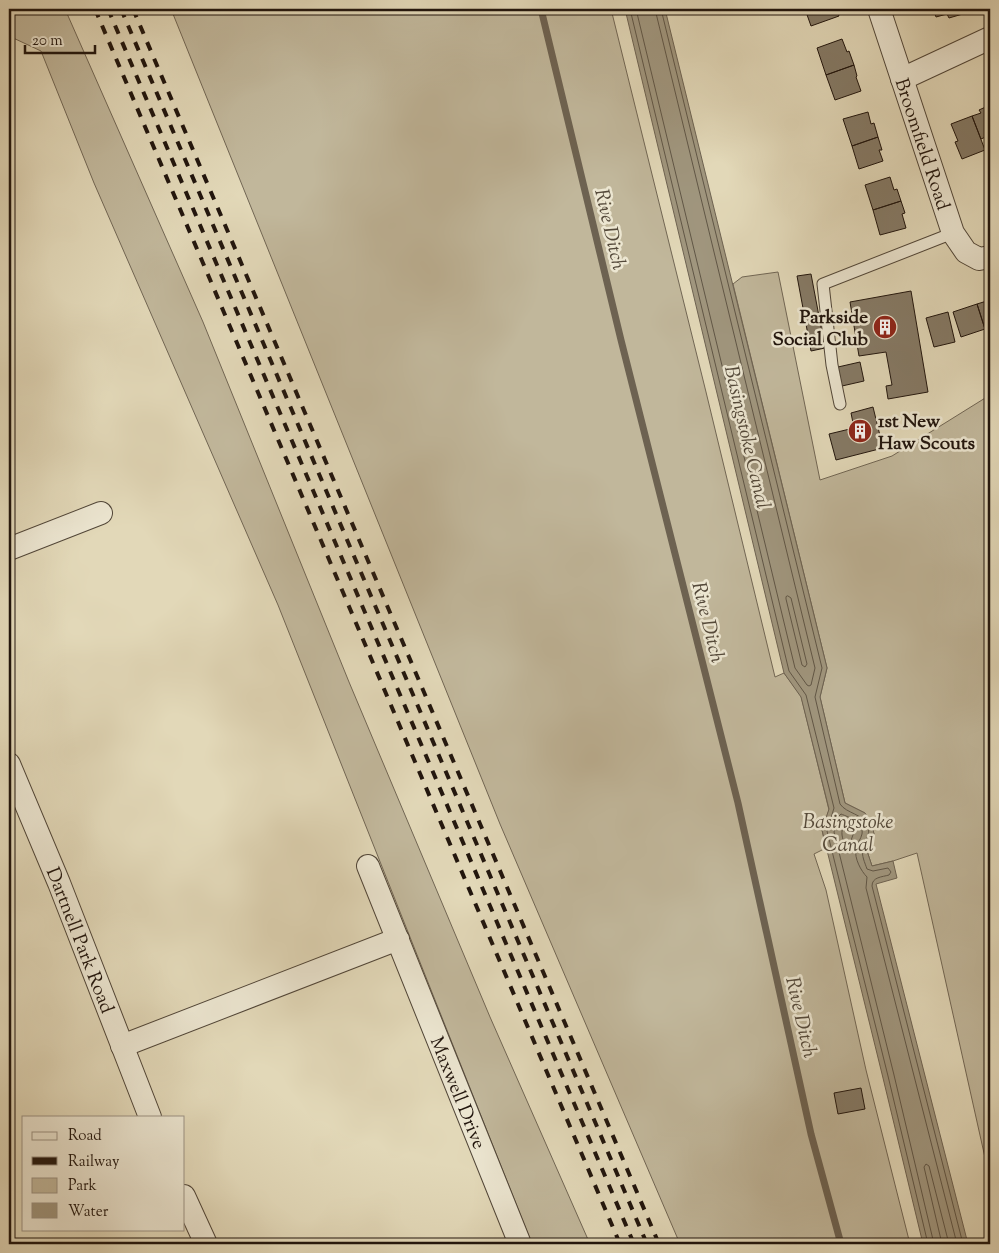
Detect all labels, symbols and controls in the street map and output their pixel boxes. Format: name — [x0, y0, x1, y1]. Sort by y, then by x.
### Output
scale bar — [25, 22, 95, 54]
text: 20 m — [32, 31, 63, 52]
street label: Broomfield Road — [887, 75, 956, 214]
water label: Rive Ditch — [585, 186, 632, 273]
place label: Parkside Social Club — [773, 305, 869, 354]
building icon: Parkside Social Club — [872, 314, 898, 340]
water label: Basingstoke Canal — [715, 363, 776, 512]
place label: 1st New Haw Scouts — [878, 409, 976, 458]
building icon: 1st New Haw Scouts — [847, 418, 873, 444]
water label: Rive Ditch — [683, 579, 731, 666]
water label: Basingstoke Canal — [803, 809, 893, 861]
street label: Dartnell Park Road — [38, 864, 119, 1018]
water label: Rive Ditch — [776, 974, 823, 1061]
street label: Maxwell Drive — [422, 1033, 492, 1154]
legend — [22, 1116, 185, 1230]
text: Road — [68, 1126, 102, 1147]
text: Railway — [68, 1152, 120, 1173]
text: Park — [68, 1176, 97, 1197]
text: Water — [68, 1202, 109, 1223]

